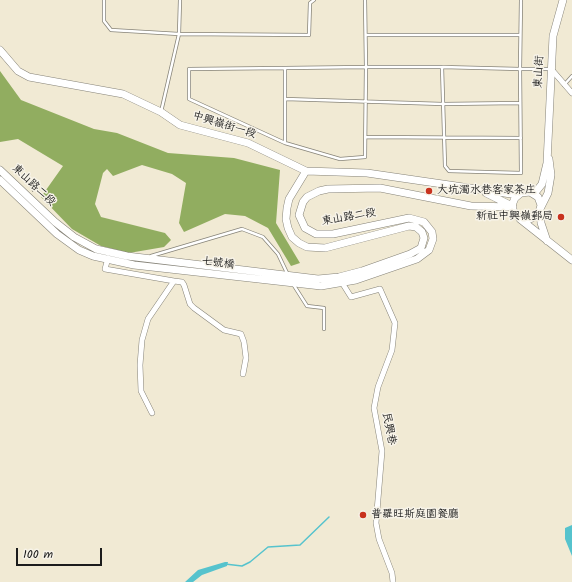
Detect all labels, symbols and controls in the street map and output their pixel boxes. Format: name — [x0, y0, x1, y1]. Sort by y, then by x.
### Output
street label: 東山街 — [533, 55, 547, 89]
street label: 中興嶺街一段 — [191, 110, 257, 142]
street label: 東山路二段 — [8, 162, 58, 210]
place label: 大坑濁水巷客家茶庄 — [437, 184, 536, 198]
marker: 大坑濁水巷客家茶庄 — [424, 186, 434, 196]
street label: 東山路二段 — [321, 207, 377, 229]
place label: 新社中興嶺郵局 — [476, 210, 553, 224]
marker: 新社中興嶺郵局 — [556, 212, 566, 222]
street label: 七號橋 — [201, 255, 235, 273]
street label: 民興巷 — [378, 412, 398, 446]
place label: 普羅旺斯庭園餐廳 — [371, 508, 459, 522]
marker: 普羅旺斯庭園餐廳 — [358, 510, 368, 520]
scale bar — [18, 540, 104, 566]
text: 100 m — [23, 545, 53, 564]

